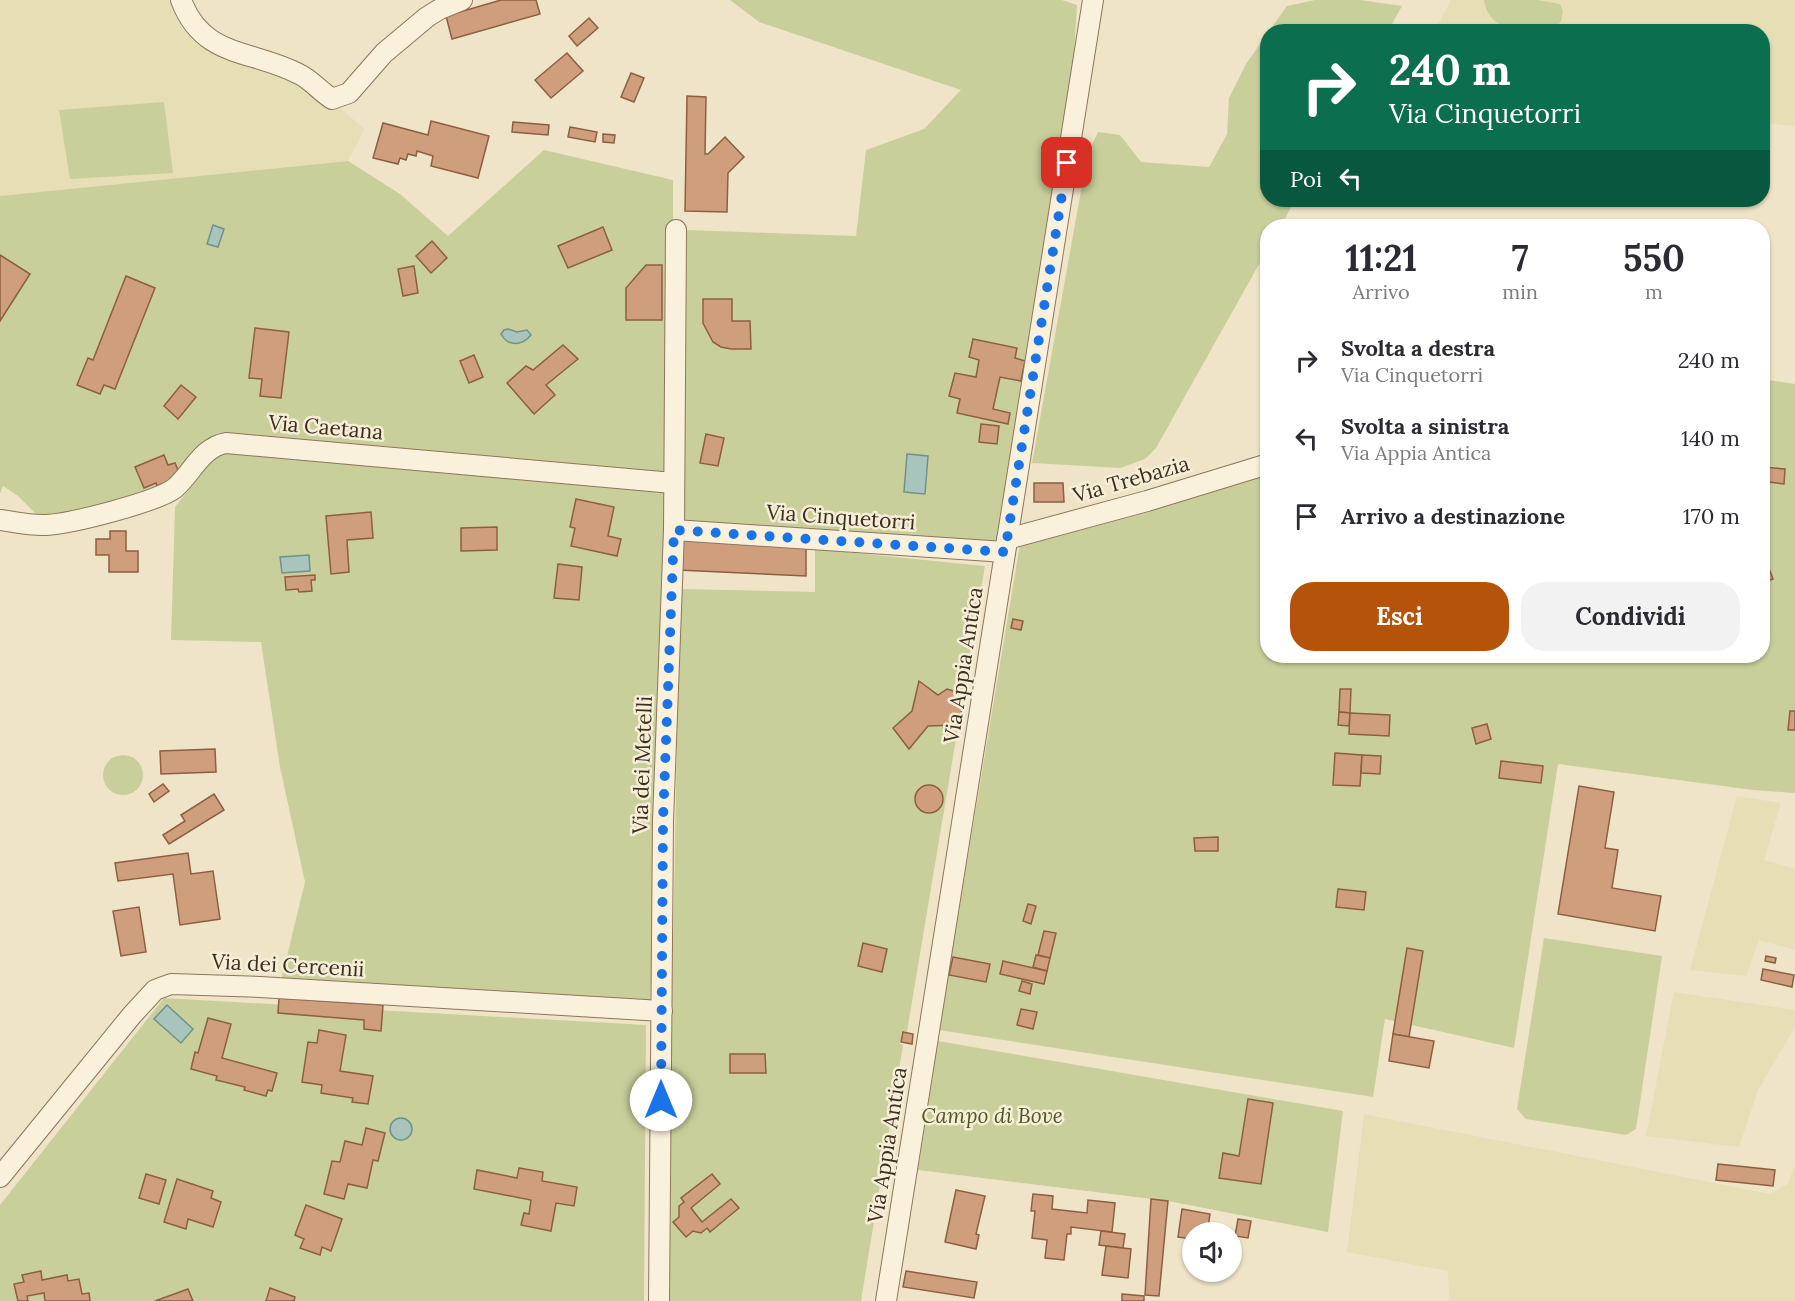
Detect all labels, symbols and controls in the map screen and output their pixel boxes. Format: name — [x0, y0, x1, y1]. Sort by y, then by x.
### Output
text: 240 m — [1389, 43, 1511, 97]
icon: right — [1290, 48, 1368, 126]
text: Via Cinquetorri — [1389, 96, 1581, 130]
pin — [1041, 137, 1092, 188]
icon: arrive — [1050, 146, 1083, 179]
icon: left — [1334, 162, 1367, 195]
text: Poi — [1290, 165, 1322, 193]
text: 11:21 — [1345, 235, 1417, 281]
text: 7 — [1512, 235, 1529, 281]
text: 550 — [1623, 235, 1685, 281]
text: Arrivo — [1353, 279, 1410, 304]
text: min — [1502, 279, 1538, 304]
text: m — [1645, 279, 1663, 304]
text: Svolta a destra — [1341, 334, 1495, 362]
icon: right — [1290, 344, 1323, 377]
text: 240 m — [1678, 346, 1740, 374]
text: Via Cinquetorri — [1341, 362, 1483, 387]
street label: Via Caetana — [267, 408, 385, 445]
text: Svolta a sinistra — [1341, 412, 1509, 440]
icon: left — [1290, 422, 1323, 455]
text: 140 m — [1681, 424, 1740, 452]
text: Via Appia Antica — [1341, 440, 1491, 465]
street label: Via Trebazia — [1069, 449, 1192, 509]
street label: Via Cinquetorri — [765, 498, 917, 536]
icon: arrive — [1290, 500, 1323, 533]
text: Arrivo a destinazione — [1341, 502, 1565, 530]
text: 170 m — [1683, 502, 1740, 530]
button: Esci — [1290, 582, 1509, 651]
button: Condividi — [1521, 582, 1740, 651]
street label: Via Appia Antica — [937, 585, 989, 746]
street label: Via dei Metelli — [626, 695, 658, 836]
street label: Via dei Cercenii — [210, 947, 365, 982]
street label: Via Appia Antica — [861, 1065, 913, 1226]
position arrow — [629, 1068, 693, 1132]
park label: Campo di Bove — [921, 1102, 1063, 1129]
map controls — [1182, 1222, 1242, 1282]
button: sound — [1182, 1222, 1242, 1282]

